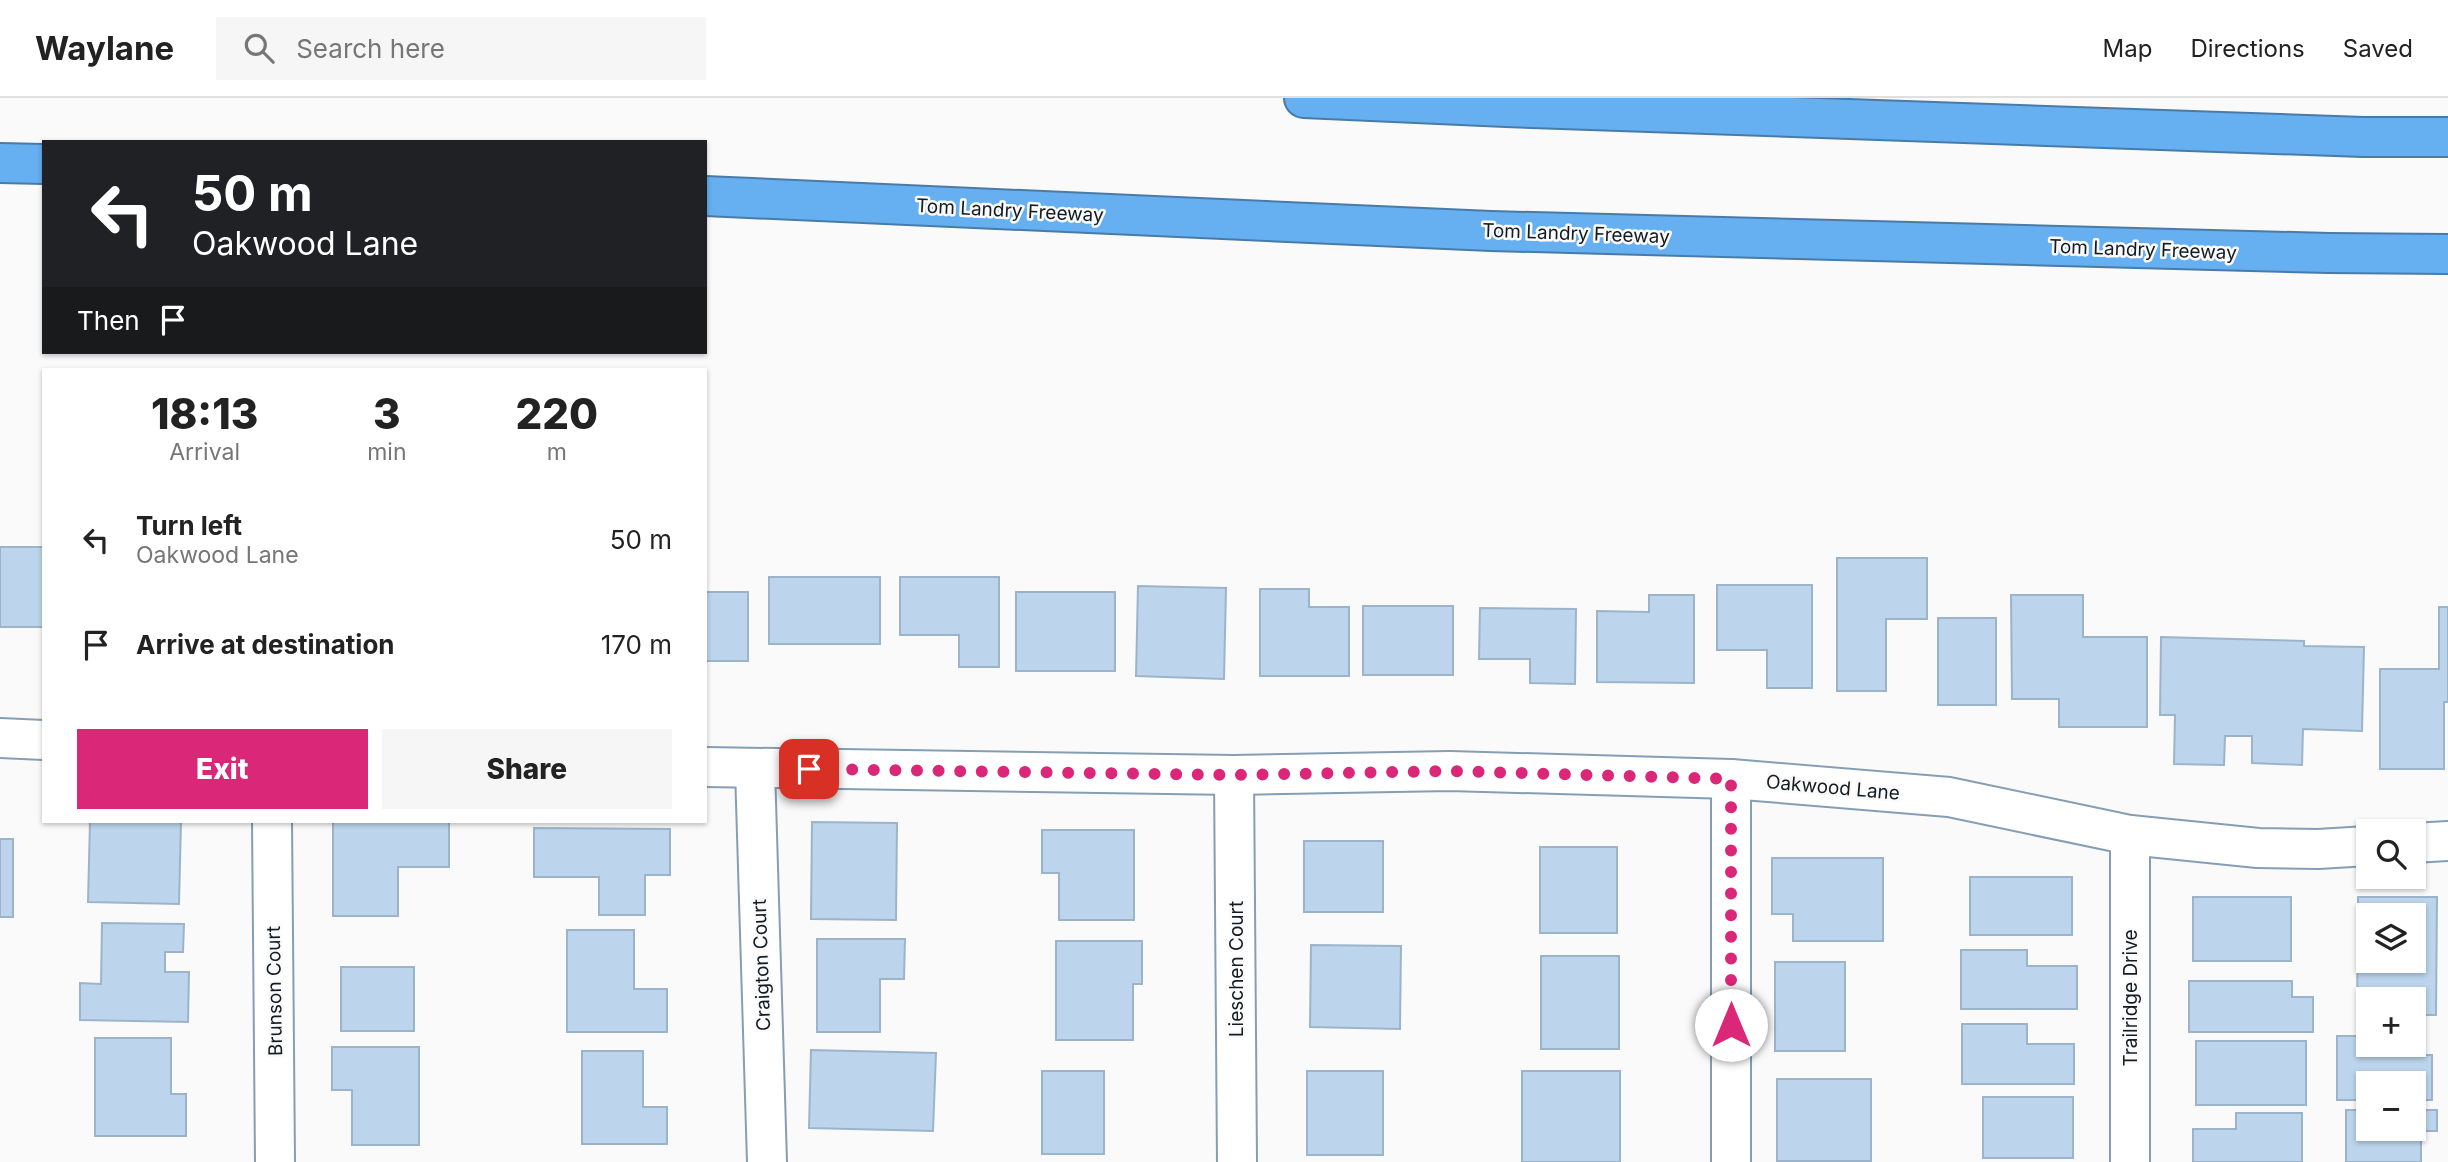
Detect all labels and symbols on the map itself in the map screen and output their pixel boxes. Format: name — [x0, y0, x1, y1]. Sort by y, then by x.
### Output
street label: Tom Landry Freeway — [916, 194, 1105, 227]
street label: Tom Landry Freeway — [1482, 219, 1671, 248]
street label: Tom Landry Freeway — [2049, 235, 2238, 264]
pin — [779, 739, 839, 799]
street label: Oakwood Lane — [1765, 770, 1901, 805]
street label: Craigton Court — [748, 899, 775, 1031]
street label: Lieschen Court — [1225, 901, 1248, 1037]
street label: Brunson Court — [262, 926, 287, 1056]
street label: Trailridge Drive — [2119, 929, 2142, 1067]
position arrow — [1694, 988, 1768, 1062]

